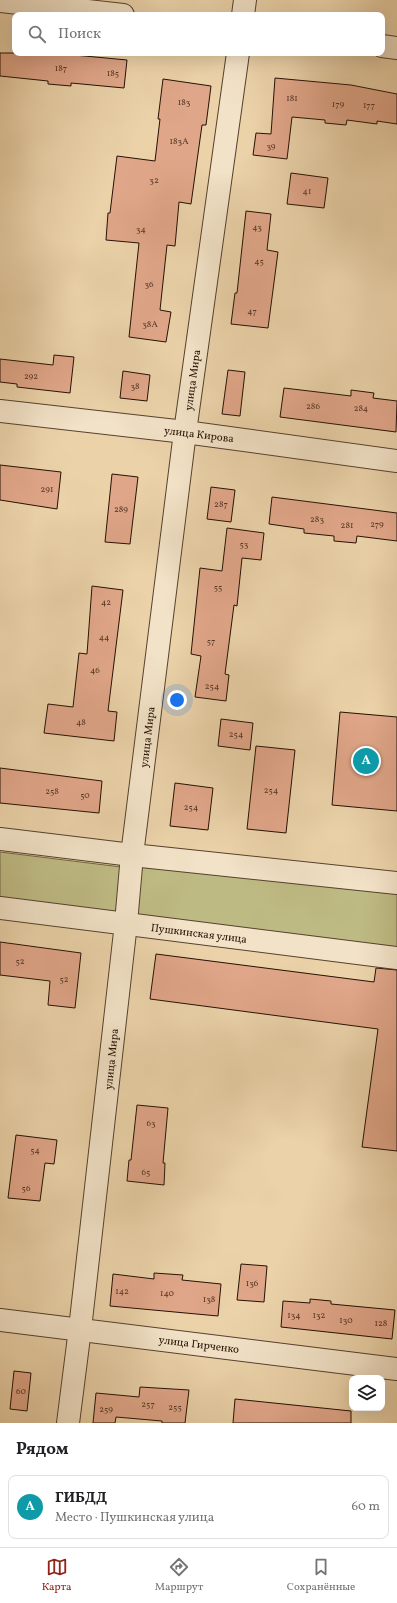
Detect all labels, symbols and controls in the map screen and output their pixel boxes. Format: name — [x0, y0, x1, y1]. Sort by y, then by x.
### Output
search box — [12, 12, 385, 56]
icon: search — [26, 23, 48, 45]
text: Поиск — [58, 24, 101, 45]
house number: 187 — [55, 62, 67, 75]
house number: 185 — [107, 67, 119, 80]
house number: 181 — [286, 92, 298, 105]
house number: 183 — [178, 96, 191, 109]
house number: 179 — [332, 98, 345, 111]
house number: 177 — [363, 99, 375, 112]
house number: 183А — [169, 135, 189, 148]
house number: 39 — [266, 140, 276, 153]
house number: 32 — [149, 174, 159, 187]
house number: 41 — [303, 185, 311, 198]
house number: 43 — [252, 221, 262, 234]
house number: 34 — [136, 223, 146, 236]
house number: 45 — [254, 255, 264, 268]
house number: 36 — [144, 278, 154, 291]
house number: 47 — [247, 305, 257, 318]
house number: 38А — [142, 318, 158, 331]
street label: улица Мира — [182, 348, 205, 412]
house number: 292 — [24, 370, 38, 383]
house number: 38 — [130, 380, 140, 393]
house number: 286 — [306, 400, 320, 413]
house number: 284 — [354, 402, 368, 415]
street label: улица Кирова — [163, 424, 235, 447]
house number: 291 — [41, 483, 53, 496]
house number: 287 — [214, 498, 228, 511]
house number: 289 — [114, 503, 128, 516]
house number: 283 — [310, 513, 324, 526]
house number: 279 — [370, 518, 384, 531]
house number: 281 — [341, 519, 353, 532]
house number: 53 — [240, 538, 249, 551]
house number: 55 — [214, 581, 222, 594]
house number: 42 — [101, 596, 111, 609]
house number: 44 — [99, 631, 109, 644]
house number: 57 — [207, 635, 215, 648]
house number: 46 — [90, 664, 100, 677]
house number: 254 — [205, 680, 219, 693]
your location — [167, 690, 187, 710]
street label: улица Мира — [137, 705, 160, 769]
house number: 48 — [76, 716, 86, 729]
house number: 254 — [229, 728, 243, 741]
pin: A — [353, 746, 379, 776]
house number: 254 — [264, 784, 278, 797]
house number: 258 — [45, 785, 59, 798]
house number: 50 — [80, 789, 90, 802]
house number: 254 — [184, 801, 198, 814]
street label: Пушкинская улица — [150, 921, 248, 948]
house number: 52 — [15, 955, 25, 968]
house number: 52 — [59, 973, 69, 986]
street label: улица Мира — [102, 1027, 123, 1091]
house number: 63 — [146, 1117, 156, 1130]
house number: 54 — [30, 1144, 40, 1157]
house number: 65 — [142, 1166, 150, 1179]
house number: 56 — [22, 1182, 31, 1195]
house number: 136 — [246, 1277, 259, 1290]
house number: 142 — [115, 1285, 129, 1298]
house number: 140 — [160, 1287, 175, 1300]
house number: 138 — [203, 1293, 216, 1306]
house number: 134 — [287, 1309, 301, 1322]
house number: 132 — [313, 1309, 326, 1322]
house number: 130 — [339, 1314, 353, 1327]
house number: 128 — [375, 1317, 388, 1330]
street label: улица Гирченко — [158, 1333, 240, 1358]
map controls — [349, 1375, 385, 1411]
button: layers — [349, 1375, 385, 1411]
house number: 60 — [16, 1385, 27, 1398]
house number: 257 — [141, 1398, 155, 1411]
house number: 255 — [168, 1401, 182, 1414]
house number: 259 — [99, 1403, 113, 1416]
text: Рядом — [16, 1438, 69, 1461]
text: ГИБДД — [55, 1488, 107, 1509]
text: A — [25, 1498, 35, 1516]
text: 60 m — [352, 1498, 380, 1516]
text: Место · Пушкинская улица — [55, 1509, 214, 1527]
tab: Карта — [42, 1556, 72, 1595]
tab: Маршрут — [155, 1556, 203, 1595]
tab: Сохранённые — [287, 1556, 355, 1595]

